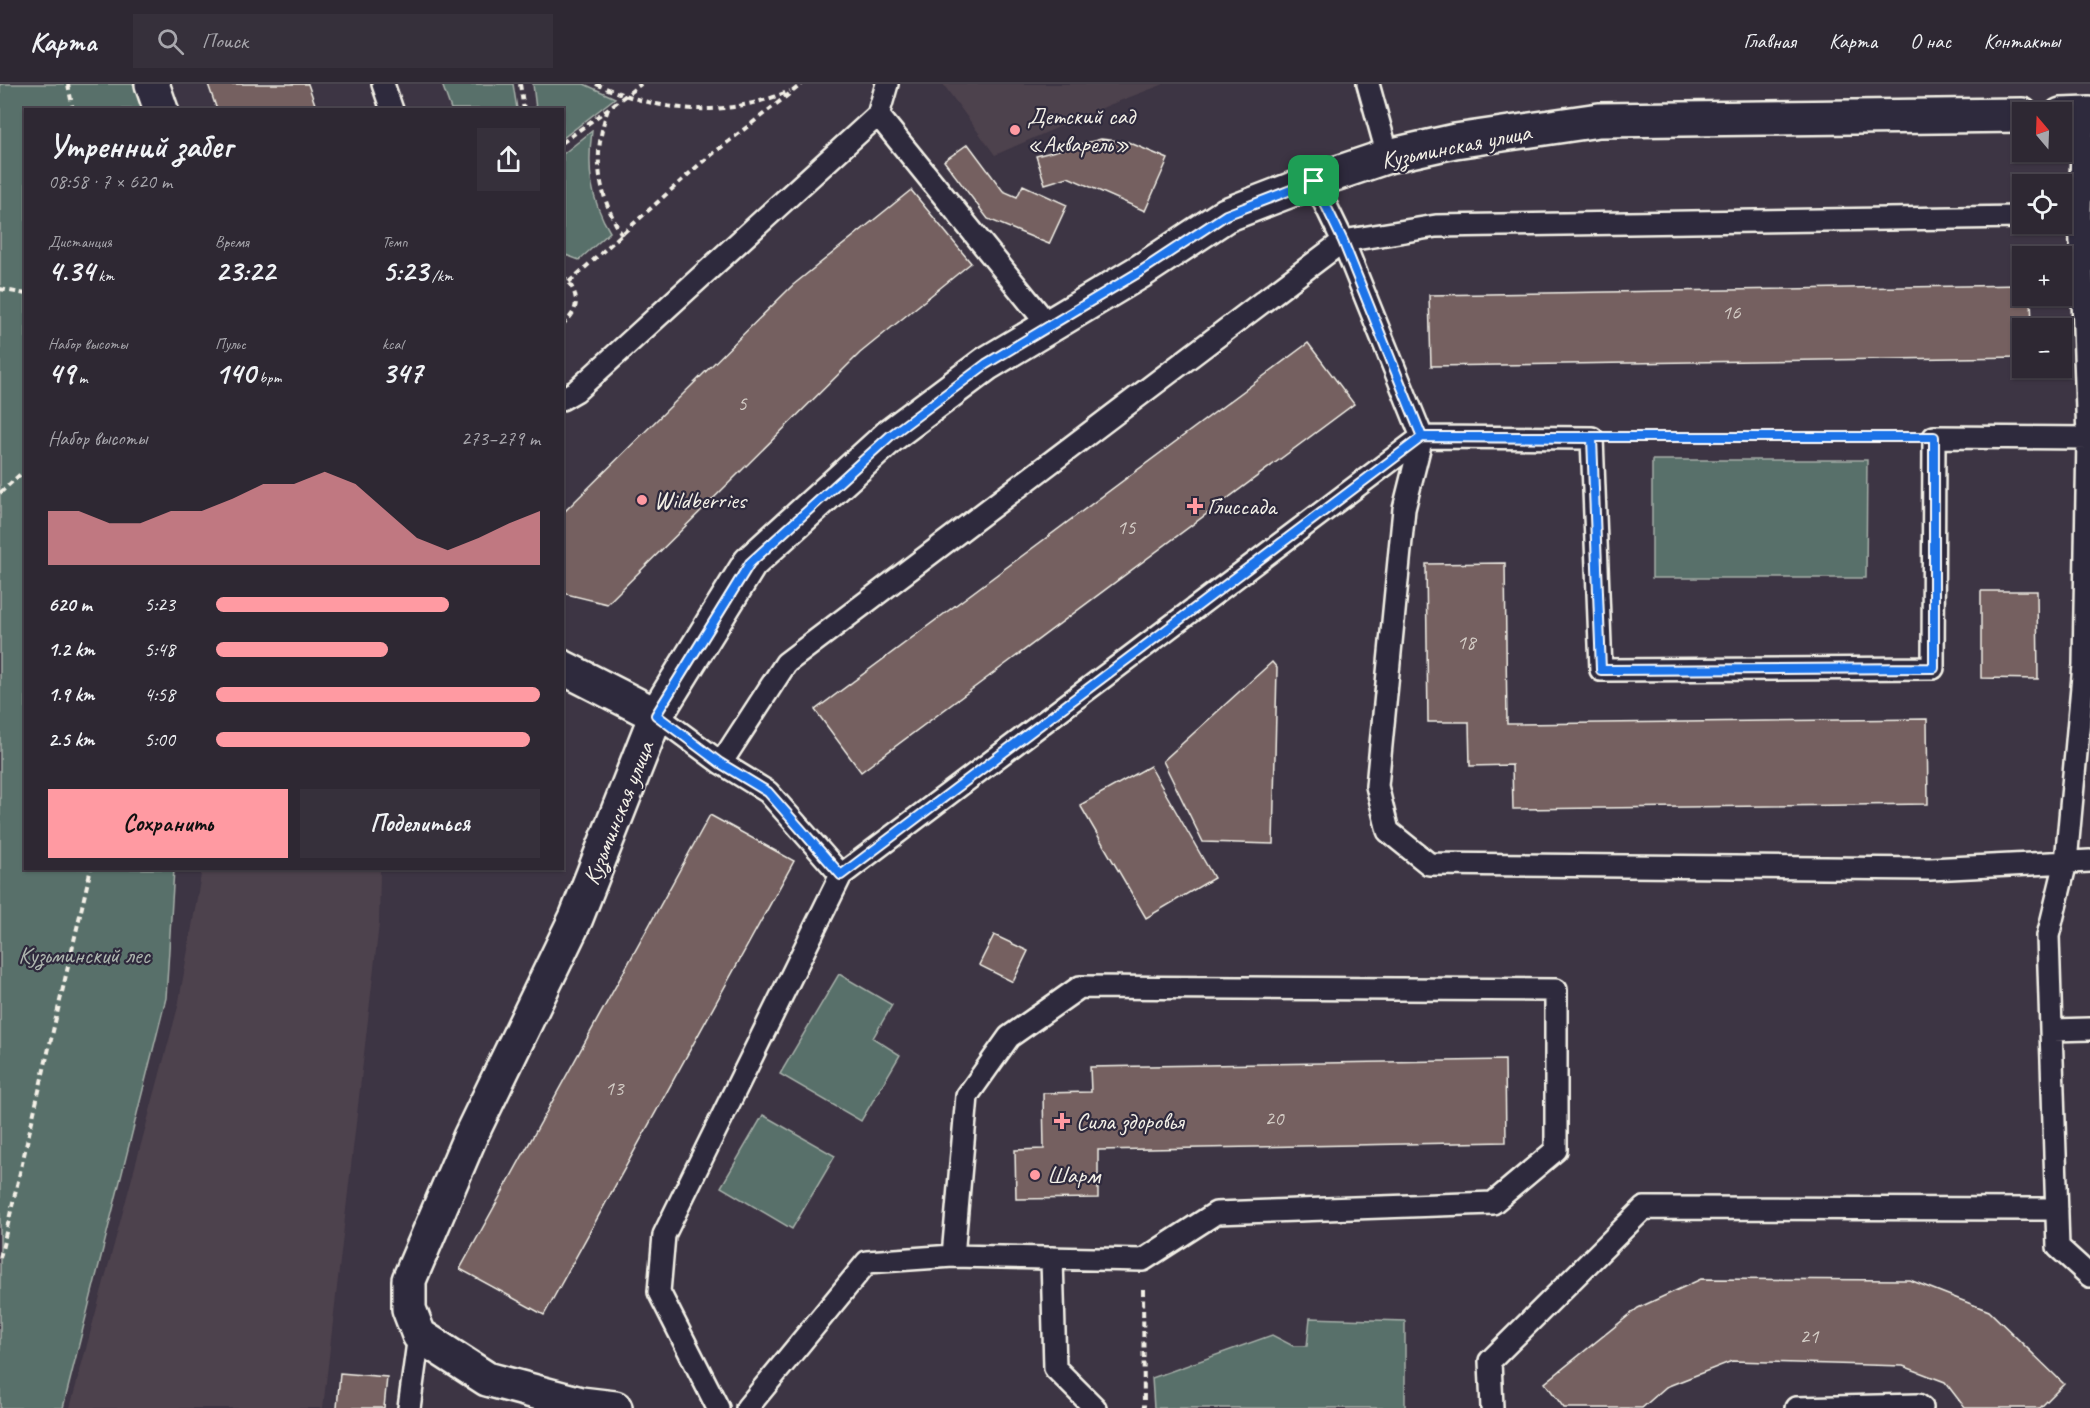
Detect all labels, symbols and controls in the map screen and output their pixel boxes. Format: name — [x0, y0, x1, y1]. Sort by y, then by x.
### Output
search box — [133, 14, 553, 68]
text: Карта — [30, 24, 97, 59]
icon: search — [154, 25, 187, 58]
text: Поиск — [202, 27, 248, 55]
text: Главная — [1743, 28, 1796, 54]
text: Карта — [1829, 28, 1877, 54]
text: О нас — [1910, 28, 1951, 54]
text: Контакты — [1984, 28, 2060, 54]
place label: Детский сад «Акварель» — [1027, 101, 1137, 159]
north arrow — [2012, 102, 2072, 162]
map controls — [2012, 102, 2072, 378]
street label: Кузьминская улица — [1379, 116, 1535, 176]
marker: Детский сад «Акварель» — [1008, 123, 1022, 137]
text: Утренний забег — [48, 125, 232, 167]
button: share — [477, 128, 540, 191]
pin — [1288, 155, 1339, 206]
icon: arrive — [1297, 164, 1330, 197]
text: 08:58 · 7 × 620 m — [48, 169, 172, 194]
button: locate — [2012, 174, 2072, 234]
text: Дистанция — [48, 232, 112, 252]
text: Время — [215, 232, 249, 252]
text: Темп — [382, 232, 408, 252]
button: + — [2012, 246, 2072, 306]
text: 4.34 — [48, 252, 94, 290]
text: 23:22 — [215, 252, 275, 290]
text: 5:23 — [382, 252, 428, 290]
text: km — [94, 266, 114, 286]
text: /km — [428, 266, 453, 286]
house number: 16 — [1722, 299, 1741, 325]
button: − — [2012, 318, 2072, 378]
text: Набор высоты — [48, 334, 127, 354]
text: Пульс — [215, 334, 246, 354]
text: kcal — [382, 334, 403, 354]
text: 49 — [48, 354, 75, 392]
text: 140 — [215, 354, 256, 392]
text: 347 — [382, 354, 422, 392]
text: m — [75, 368, 87, 388]
text: bpm — [256, 368, 281, 388]
house number: 5 — [737, 390, 748, 416]
text: Набор высоты — [48, 426, 147, 451]
text: 273–279 m — [461, 426, 540, 451]
place label: Wildberries — [654, 485, 748, 515]
place label: Глиссада — [1207, 491, 1278, 521]
marker: Wildberries — [635, 493, 649, 507]
marker: Глиссада — [1188, 499, 1202, 513]
house number: 15 — [1117, 514, 1137, 540]
text: 620 m — [48, 592, 92, 617]
text: 5:23 — [144, 592, 175, 617]
house number: 18 — [1457, 629, 1478, 655]
text: 1.2 km — [48, 637, 95, 662]
text: 5:48 — [144, 637, 175, 662]
text: 1.9 km — [48, 682, 94, 707]
text: 4:58 — [144, 682, 175, 707]
text: 2.5 km — [48, 727, 94, 752]
text: 5:00 — [144, 727, 175, 752]
street label: Кузьминская улица — [576, 736, 662, 889]
button: Сохранить — [48, 789, 288, 858]
button: Поделиться — [300, 789, 540, 858]
park label: Кузьминский лес — [18, 940, 151, 971]
house number: 13 — [605, 1075, 625, 1101]
house number: 20 — [1265, 1105, 1285, 1131]
place label: Сила здоровья — [1076, 1106, 1185, 1136]
marker: Сила здоровья — [1053, 1112, 1071, 1130]
place label: Шарм — [1047, 1160, 1102, 1190]
marker: Шарм — [1028, 1168, 1042, 1182]
house number: 21 — [1800, 1323, 1820, 1349]

